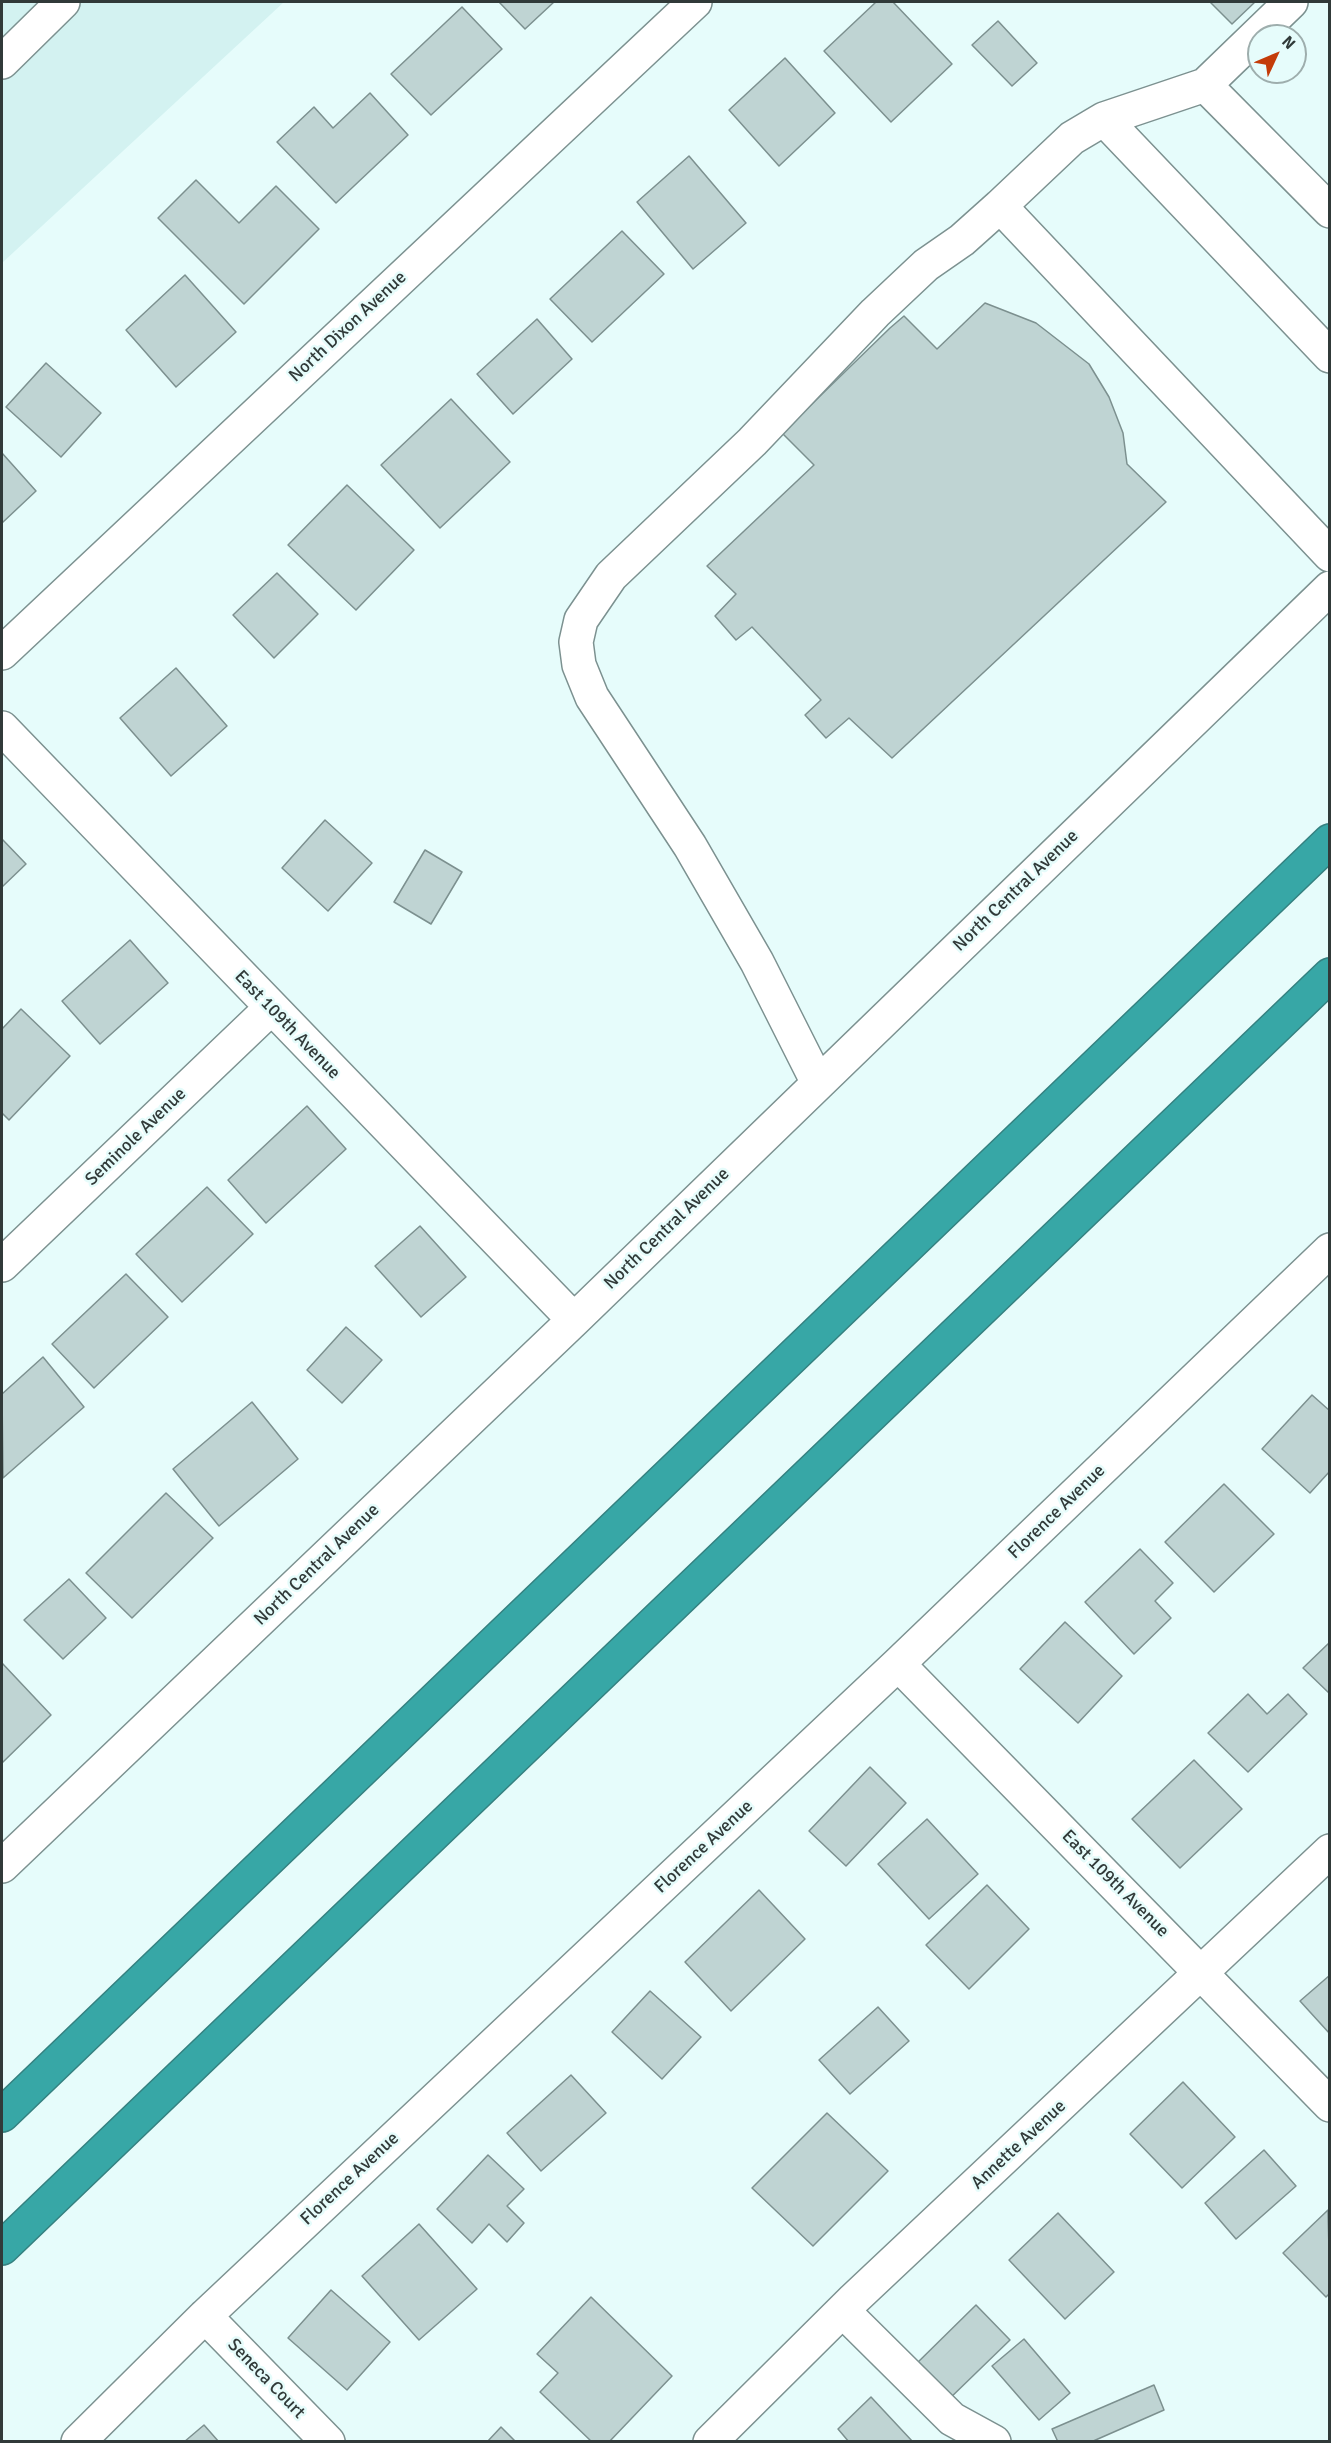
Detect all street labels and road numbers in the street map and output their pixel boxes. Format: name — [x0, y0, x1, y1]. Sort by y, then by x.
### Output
street label: North Dixon Avenue — [285, 267, 411, 387]
street label: North Central Avenue — [949, 826, 1083, 956]
street label: East 109th Avenue — [230, 966, 344, 1084]
street label: Seminole Avenue — [81, 1083, 191, 1191]
street label: North Central Avenue — [600, 1164, 734, 1294]
street label: Florence Avenue — [1004, 1460, 1110, 1564]
street label: North Central Avenue — [250, 1500, 384, 1630]
street label: Florence Avenue — [650, 1796, 758, 1898]
street label: East 109th Avenue — [1057, 1826, 1173, 1942]
street label: Annette Avenue — [967, 2096, 1071, 2194]
street label: Florence Avenue — [296, 2128, 404, 2230]
street label: Seneca Court — [223, 2335, 309, 2423]

